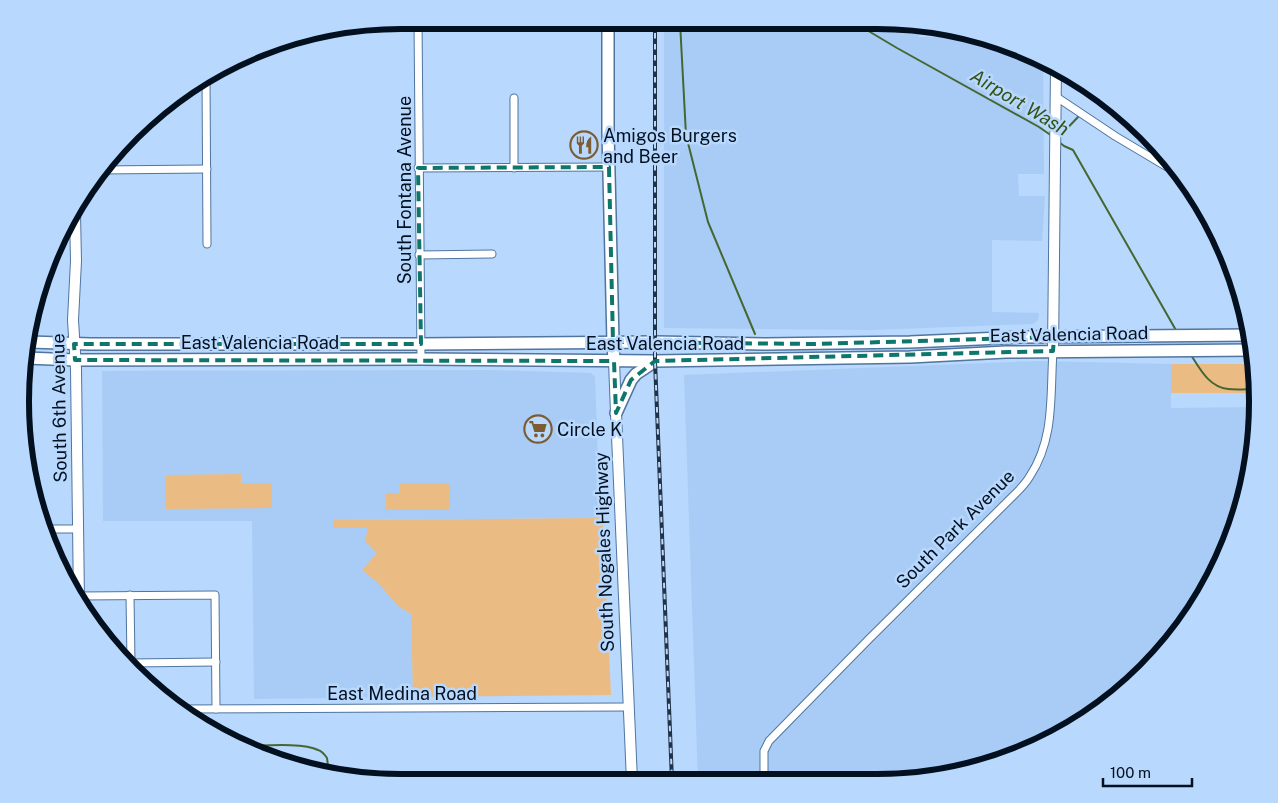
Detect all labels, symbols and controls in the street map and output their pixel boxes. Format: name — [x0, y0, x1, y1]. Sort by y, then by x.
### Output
water label: Airport Wash — [967, 64, 1073, 140]
street label: South Fontana Avenue — [394, 96, 415, 284]
place label: Amigos Burgers and Beer — [603, 125, 737, 167]
restaurant icon: Amigos Burgers and Beer — [569, 130, 599, 160]
street label: East Valencia Road — [989, 322, 1149, 346]
street label: East Valencia Road — [181, 332, 339, 353]
street label: South 6th Avenue — [47, 333, 71, 483]
street label: East Valencia Road — [586, 333, 744, 354]
supermarket icon: Circle K — [523, 414, 553, 444]
place label: Circle K — [557, 419, 622, 440]
street label: South Nogales Highway — [590, 451, 618, 652]
street label: South Park Avenue — [891, 465, 1019, 593]
street label: East Medina Road — [327, 683, 477, 704]
scale bar — [1103, 756, 1192, 788]
text: 100 m — [1110, 764, 1151, 781]

